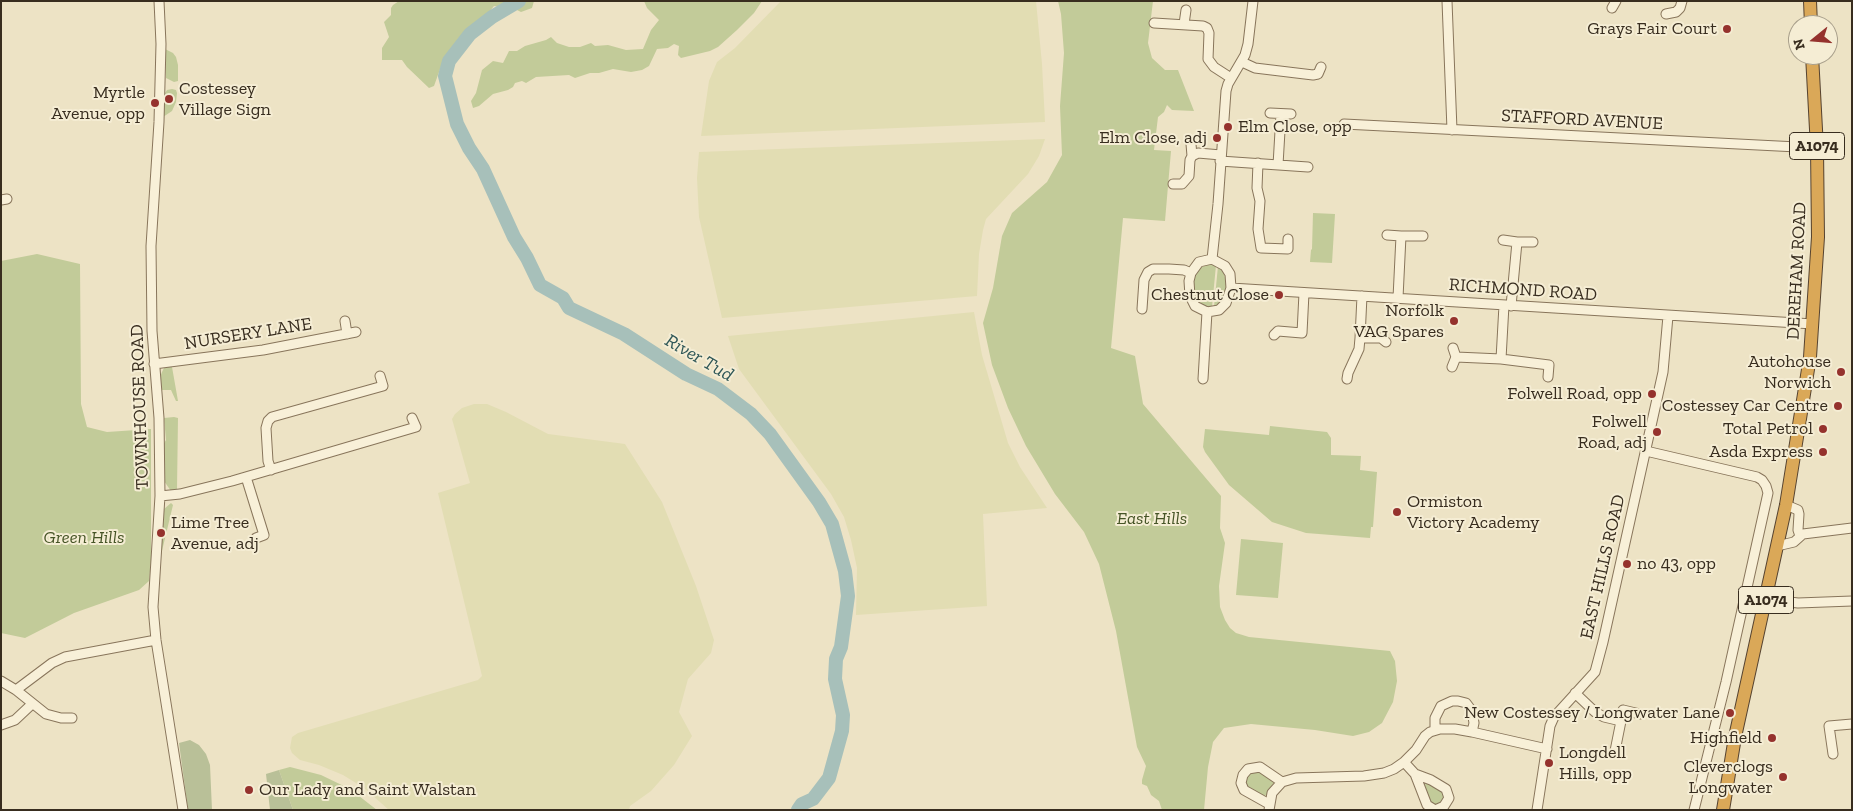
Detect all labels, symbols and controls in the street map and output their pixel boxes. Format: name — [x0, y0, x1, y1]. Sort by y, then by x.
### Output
north arrow — [1788, 15, 1838, 65]
place label: Grays Fair Court — [1587, 18, 1717, 40]
marker: Grays Fair Court — [1721, 23, 1733, 35]
text: N — [1789, 37, 1809, 52]
place label: Costessey Village Sign — [179, 78, 271, 120]
place label: Myrtle Avenue, opp — [51, 82, 145, 125]
marker: Costessey Village Sign — [163, 93, 175, 105]
marker: Myrtle Avenue, opp — [149, 97, 161, 109]
street label: STAFFORD AVENUE — [1501, 105, 1663, 135]
place label: Elm Close, opp — [1238, 116, 1352, 138]
marker: Elm Close, opp — [1222, 121, 1234, 133]
place label: Elm Close, adj — [1099, 127, 1207, 149]
marker: Elm Close, adj — [1211, 132, 1223, 144]
road number: A1074 — [1790, 132, 1844, 160]
street label: DEREHAM ROAD — [1783, 202, 1811, 340]
street label: RICHMOND ROAD — [1448, 274, 1598, 306]
place label: Chestnut Close — [1151, 284, 1269, 306]
marker: Chestnut Close — [1273, 289, 1285, 301]
place label: Norfolk VAG Spares — [1354, 300, 1444, 342]
street label: NURSERY LANE — [183, 313, 313, 355]
marker: Norfolk VAG Spares — [1448, 315, 1460, 327]
street label: TOWNHOUSE ROAD — [126, 324, 154, 490]
water label: River Tud — [661, 329, 737, 387]
place label: Autohouse Norwich — [1748, 351, 1831, 394]
marker: Autohouse Norwich — [1835, 366, 1847, 378]
place label: Folwell Road, opp — [1507, 383, 1642, 405]
marker: Folwell Road, opp — [1646, 388, 1658, 400]
place label: Costessey Car Centre — [1662, 395, 1828, 417]
marker: Costessey Car Centre — [1832, 400, 1844, 412]
place label: Folwell Road, adj — [1577, 411, 1647, 454]
place label: Total Petrol — [1723, 418, 1813, 440]
marker: Total Petrol — [1817, 423, 1829, 435]
marker: Folwell Road, adj — [1651, 426, 1663, 438]
place label: Asda Express — [1709, 441, 1813, 463]
marker: Asda Express — [1817, 446, 1829, 458]
place label: Ormiston Victory Academy — [1407, 491, 1539, 534]
street label: EAST HILLS ROAD — [1576, 493, 1630, 641]
marker: Ormiston Victory Academy — [1391, 506, 1403, 518]
park label: East Hills — [1117, 508, 1187, 530]
place label: Lime Tree Avenue, adj — [171, 512, 259, 554]
park label: Green Hills — [44, 527, 124, 549]
marker: Lime Tree Avenue, adj — [155, 527, 167, 539]
place label: no 43, opp — [1637, 553, 1716, 575]
marker: no 43, opp — [1621, 558, 1633, 570]
road number: A1074 — [1738, 586, 1794, 614]
place label: New Costessey / Longwater Lane — [1464, 702, 1720, 724]
marker: New Costessey / Longwater Lane — [1724, 707, 1736, 719]
place label: Highfield — [1690, 727, 1762, 749]
marker: Highfield — [1766, 732, 1778, 744]
place label: Longdell Hills, opp — [1559, 742, 1632, 784]
place label: Cleverclogs Longwater — [1683, 756, 1773, 799]
marker: Longdell Hills, opp — [1543, 757, 1555, 769]
marker: Cleverclogs Longwater — [1777, 771, 1789, 783]
place label: Our Lady and Saint Walstan — [259, 779, 476, 801]
marker: Our Lady and Saint Walstan — [243, 784, 255, 796]

